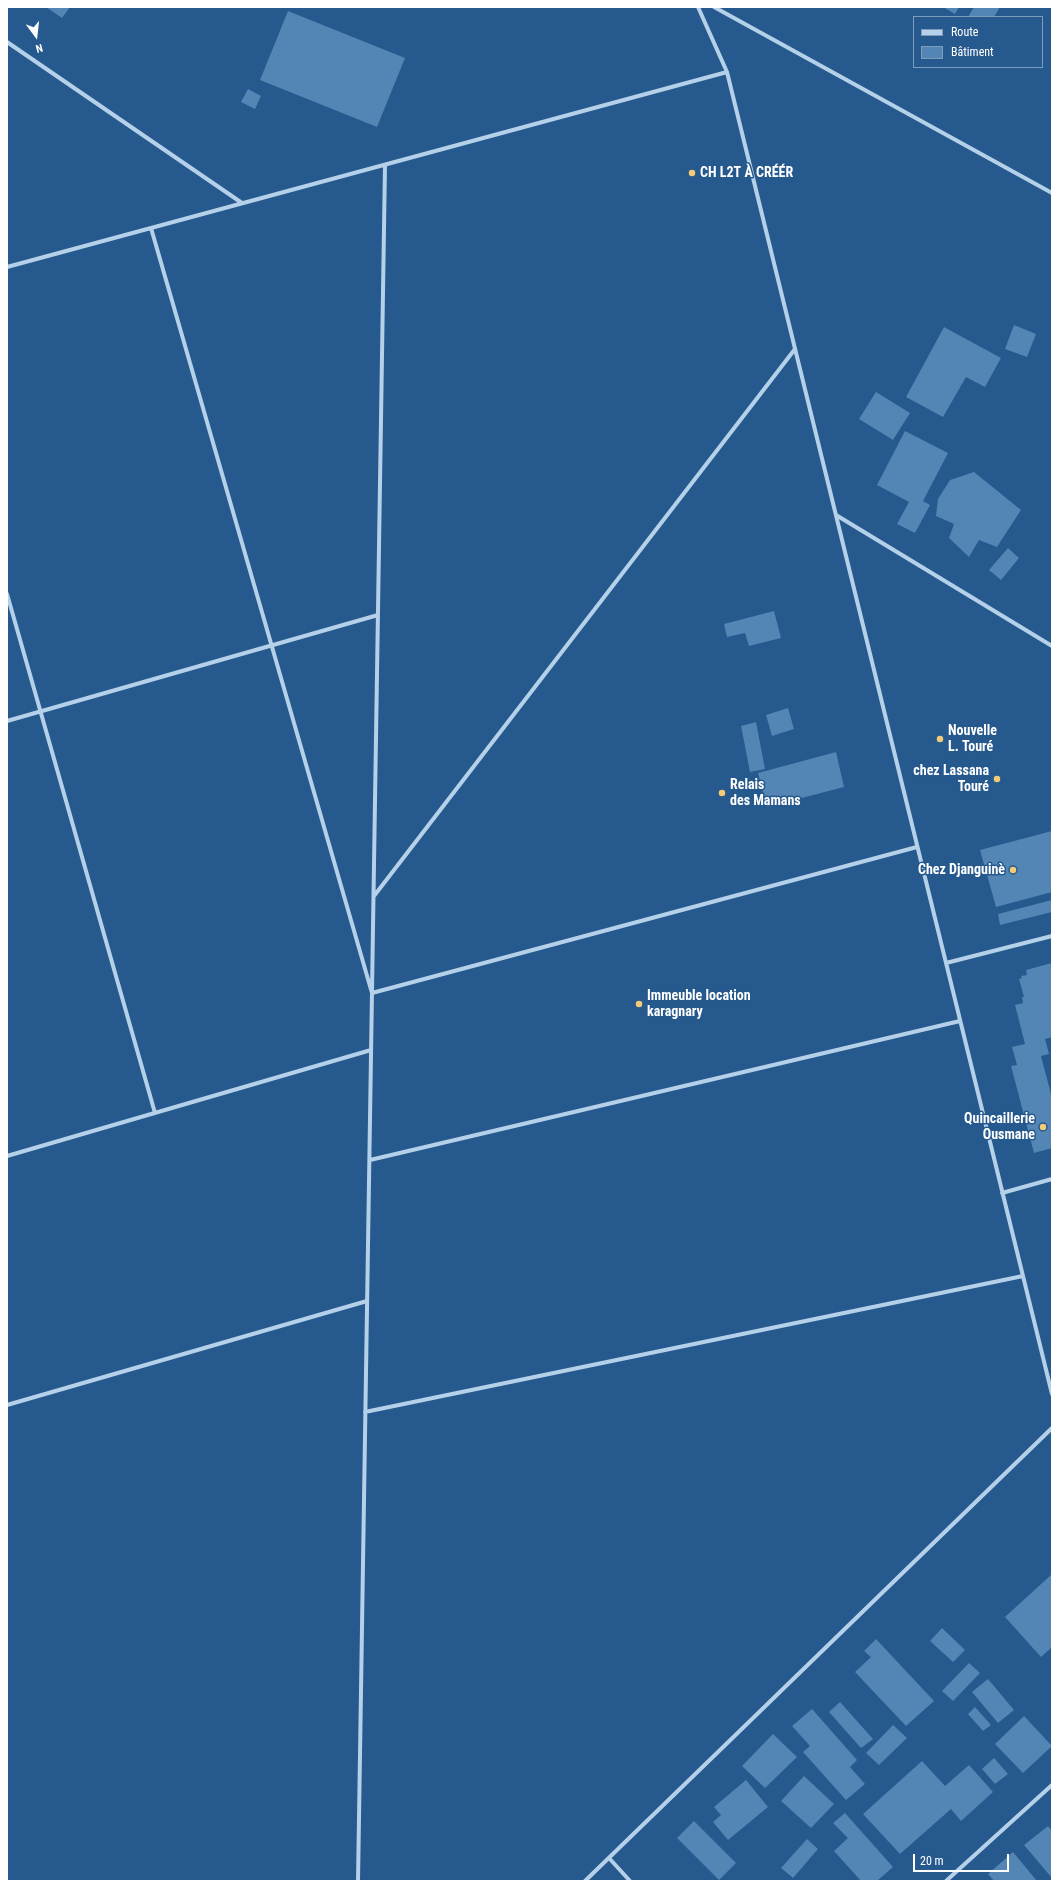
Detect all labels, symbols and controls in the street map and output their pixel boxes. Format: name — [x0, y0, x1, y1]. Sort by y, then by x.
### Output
north arrow — [16, 16, 56, 56]
legend — [913, 16, 1043, 68]
text: Route — [951, 25, 978, 39]
text: N — [34, 41, 44, 55]
text: Bâtiment — [951, 45, 994, 59]
place label: CH L2T À CRÉÉR — [700, 165, 793, 181]
marker: CH L2T À CRÉÉR — [687, 168, 697, 178]
place label: Nouvelle L. Touré — [948, 723, 997, 756]
marker: Nouvelle L. Touré — [935, 734, 945, 744]
place label: chez Lassana Touré — [913, 763, 989, 796]
marker: chez Lassana Touré — [992, 774, 1002, 784]
place label: Relais des Mamans — [730, 777, 801, 810]
marker: Relais des Mamans — [717, 788, 727, 798]
place label: Chez Djanguinè — [918, 862, 1005, 878]
marker: Chez Djanguinè — [1008, 865, 1018, 875]
place label: Immeuble location karagnary — [647, 988, 751, 1020]
marker: Immeuble location karagnary — [634, 999, 644, 1009]
place label: Quincaillerie Ousmane — [964, 1111, 1035, 1144]
marker: Quincaillerie Ousmane — [1038, 1122, 1048, 1132]
scale bar — [915, 1846, 1011, 1872]
text: 20 m — [920, 1854, 944, 1868]

